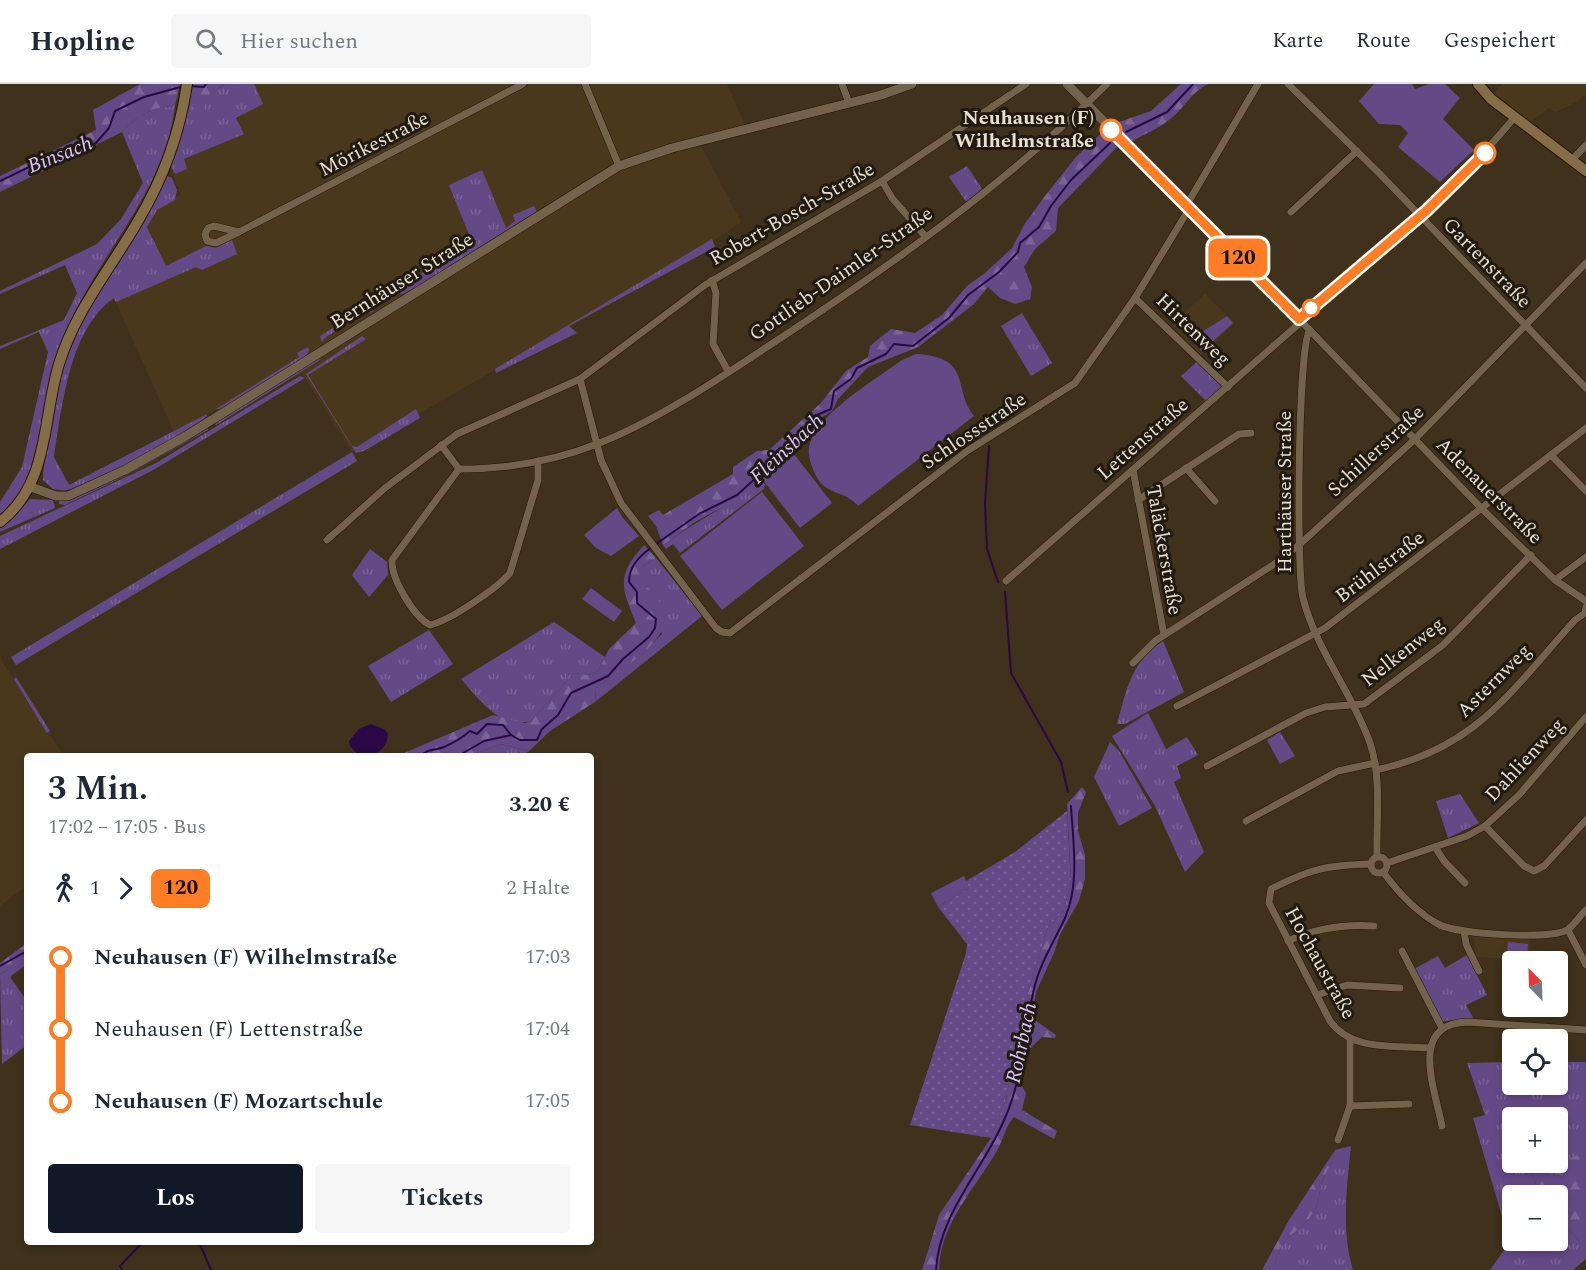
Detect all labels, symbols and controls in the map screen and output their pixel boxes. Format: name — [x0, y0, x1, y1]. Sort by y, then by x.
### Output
search box — [171, 14, 591, 68]
text: Hopline — [30, 20, 135, 63]
icon: search — [192, 25, 225, 58]
text: Hier suchen — [240, 25, 358, 58]
text: Karte — [1272, 25, 1323, 57]
text: Route — [1356, 25, 1411, 57]
text: Gespeichert — [1444, 25, 1556, 57]
street label: Mörikestraße — [314, 103, 434, 185]
place label: Neuhausen (F) Wilhelmstraße — [955, 103, 1094, 156]
marker: Neuhausen (F) Wilhelmstraße — [1100, 119, 1122, 141]
water label: Binsach — [22, 127, 98, 183]
unlabelled marker — [1474, 142, 1496, 164]
street label: Robert-Bosch-Straße — [704, 154, 880, 274]
street label: Gottlieb-Daimler-Straße — [743, 199, 939, 349]
street label: Gartenstraße — [1436, 211, 1538, 315]
street label: Bernhäuser Straße — [324, 225, 480, 337]
line badge: 120 — [1204, 238, 1272, 278]
text: 120 — [1220, 242, 1256, 274]
street label: Hirtenweg — [1149, 286, 1237, 374]
unlabelled marker — [1302, 299, 1320, 317]
street label: Schlossstraße — [915, 385, 1033, 477]
street label: Lettenstraße — [1090, 391, 1196, 487]
street label: Schillerstraße — [1321, 398, 1431, 504]
water label: Fleinsbach — [742, 406, 832, 492]
street label: Harthäuser Straße — [1270, 411, 1300, 573]
street label: Adenauerstraße — [1429, 431, 1549, 551]
street label: Taläckerstraße — [1138, 483, 1190, 617]
street label: Brühlstraße — [1329, 523, 1431, 611]
street label: Nelkenweg — [1355, 610, 1451, 694]
street label: Asternweg — [1450, 637, 1538, 725]
street label: Dahlienweg — [1478, 711, 1572, 809]
text: 3 Min. — [48, 764, 148, 814]
text: 3.20 € — [509, 788, 570, 821]
text: 17:02 – 17:05 · Bus — [48, 812, 206, 842]
icon: walk — [48, 872, 81, 905]
icon: forward — [109, 872, 142, 905]
text: 120 — [163, 872, 198, 904]
text: 1 — [90, 873, 100, 903]
text: 2 Halte — [506, 873, 570, 903]
street label: Hochaustraße — [1277, 901, 1363, 1025]
text: Neuhausen (F) Wilhelmstraße — [94, 941, 397, 974]
text: 17:03 — [525, 942, 570, 972]
north arrow — [1502, 951, 1568, 1017]
map controls — [1502, 951, 1568, 1251]
water label: Rohrbach — [998, 999, 1046, 1086]
text: Neuhausen (F) Lettenstraße — [94, 1013, 363, 1046]
text: 17:04 — [525, 1014, 570, 1044]
button: locate — [1502, 1029, 1568, 1095]
text: Neuhausen (F) Mozartschule — [94, 1085, 383, 1118]
text: 17:05 — [525, 1086, 570, 1116]
button: + — [1502, 1107, 1568, 1173]
button: Los — [48, 1164, 303, 1233]
button: Tickets — [315, 1164, 570, 1233]
button: − — [1502, 1185, 1568, 1251]

